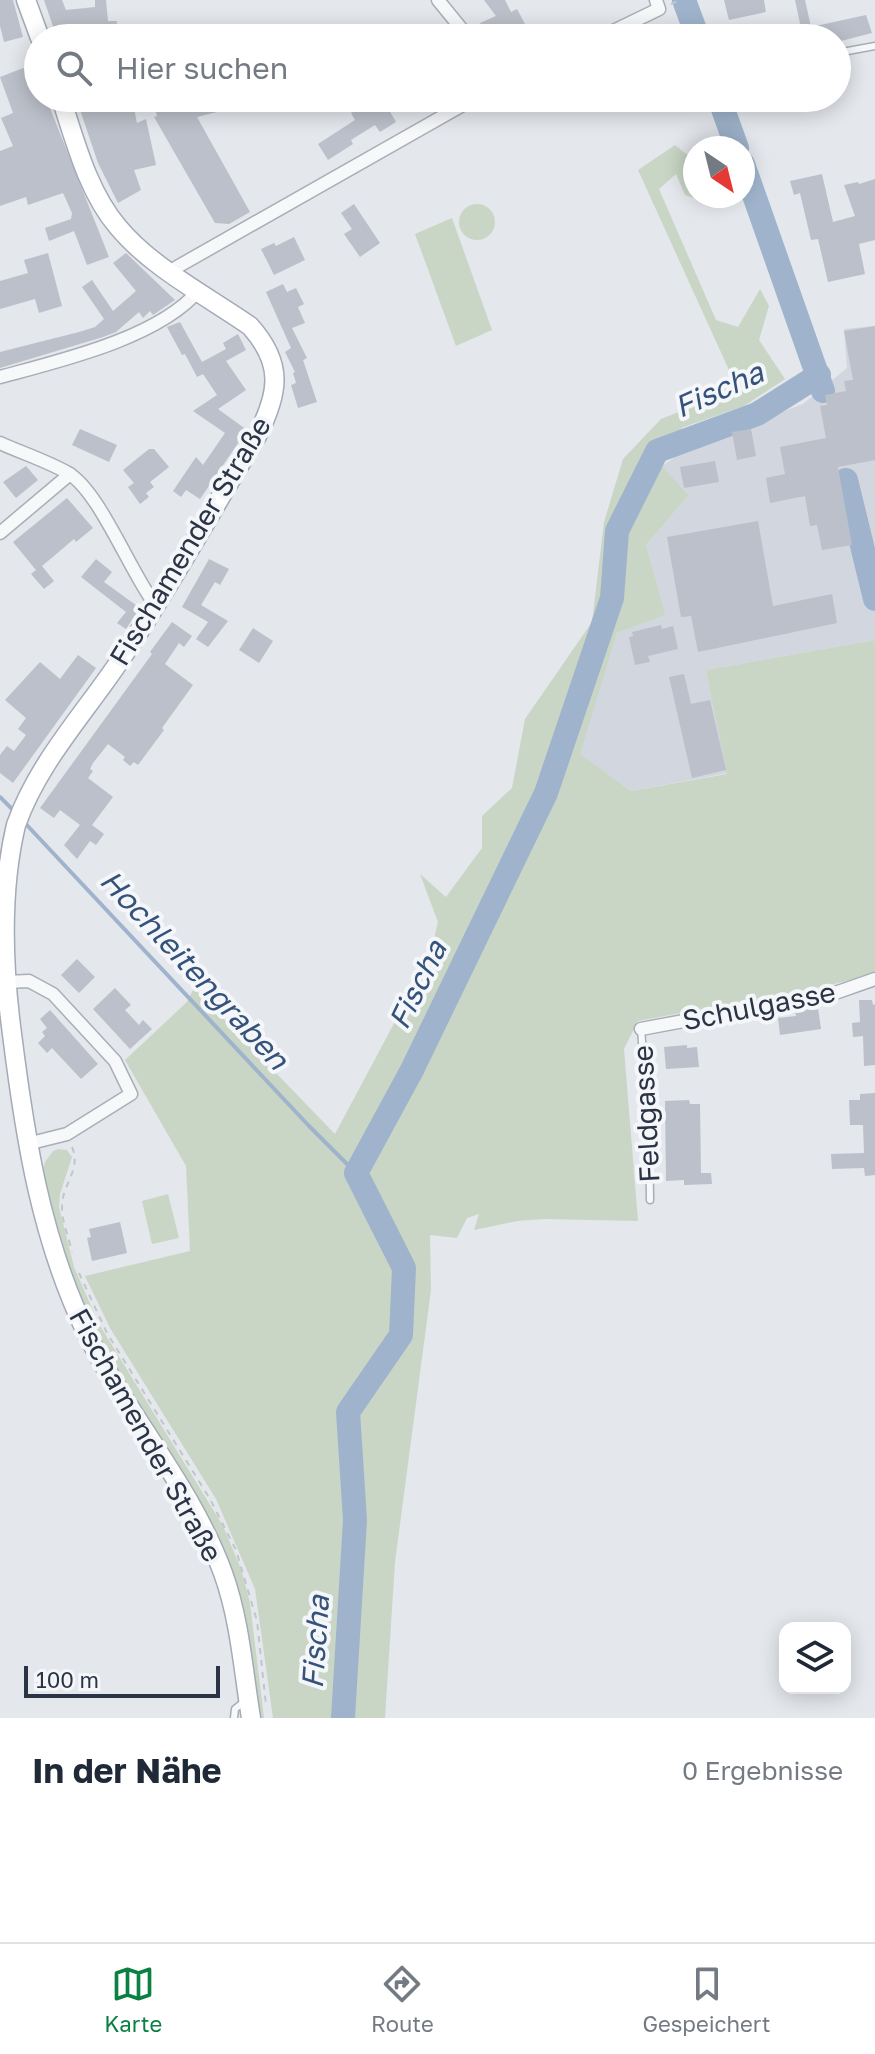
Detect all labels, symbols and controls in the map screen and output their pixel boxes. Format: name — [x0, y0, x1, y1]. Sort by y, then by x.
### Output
search box — [24, 24, 851, 112]
icon: search — [52, 46, 96, 90]
text: Hier suchen — [116, 50, 288, 86]
north arrow — [683, 136, 755, 208]
water label: Fischa — [669, 353, 770, 425]
street label: Fischamender Straße — [102, 410, 277, 671]
water label: Hochleitengraben — [93, 862, 297, 1078]
water label: Fischa — [380, 934, 454, 1034]
street label: Schulgasse — [680, 975, 838, 1036]
street label: Feldgasse — [625, 1045, 666, 1184]
street label: Fischamender Straße — [63, 1302, 230, 1567]
water label: Fischa — [294, 1593, 336, 1690]
map controls — [779, 1622, 851, 1694]
button: layers — [779, 1622, 851, 1694]
scale bar — [24, 1662, 220, 1698]
text: 100 m — [36, 1666, 99, 1693]
text: In der Nähe — [32, 1750, 222, 1790]
text: 0 Ergebnisse — [682, 1755, 843, 1786]
tab: Karte — [104, 1962, 162, 2037]
tab: Route — [371, 1962, 434, 2037]
tab: Gespeichert — [642, 1962, 771, 2037]

